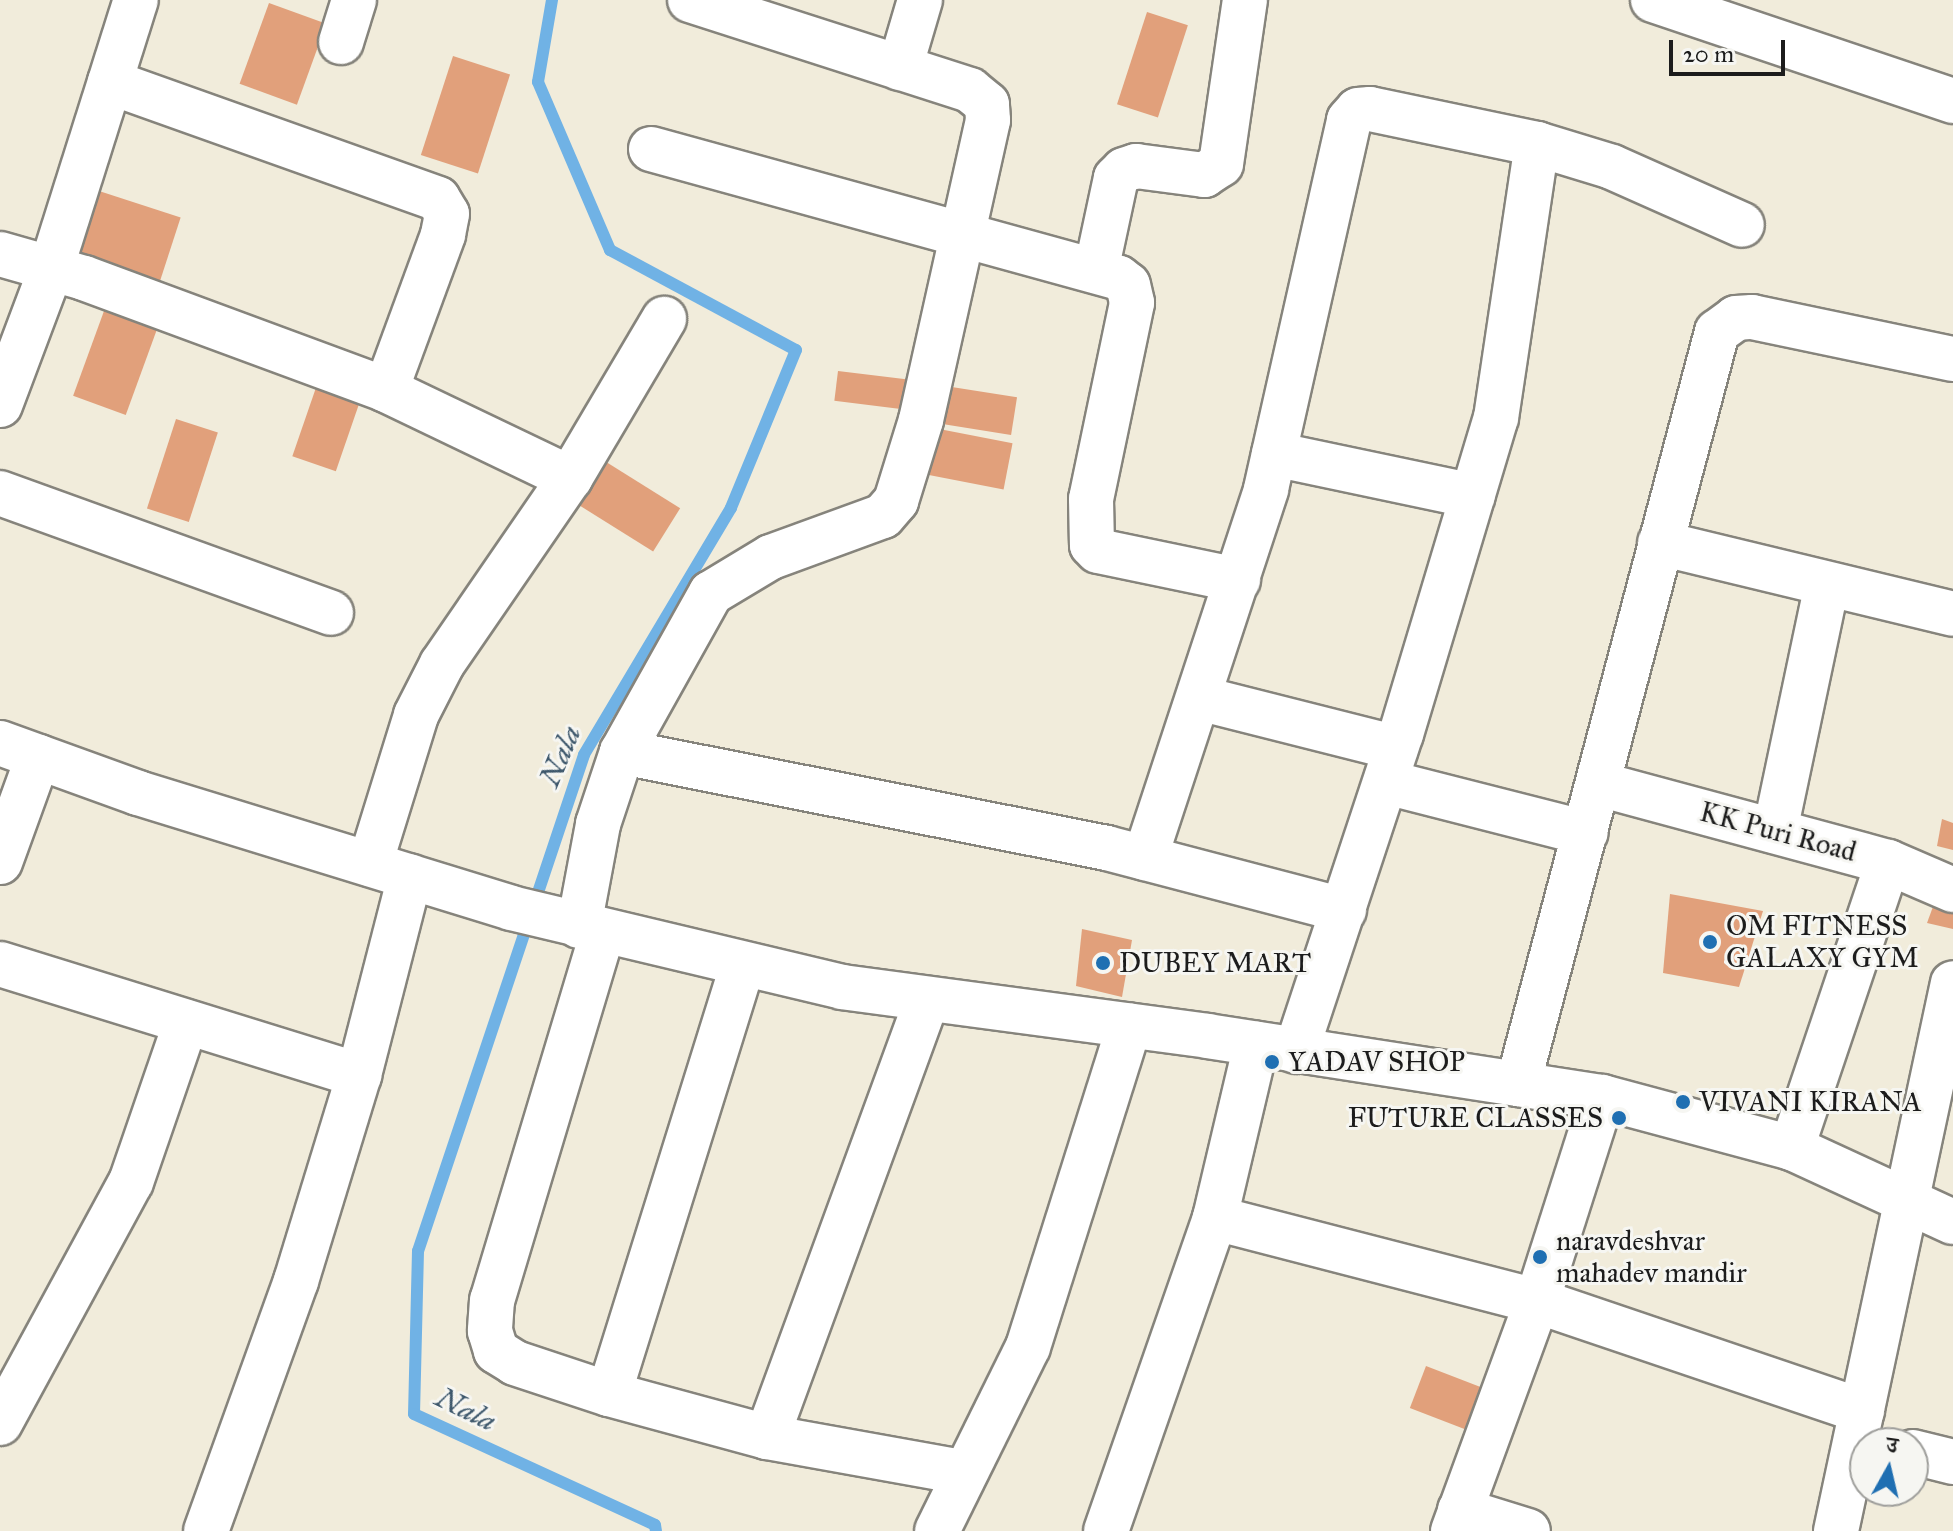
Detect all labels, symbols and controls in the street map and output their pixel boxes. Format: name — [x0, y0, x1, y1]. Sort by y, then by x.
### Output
scale bar — [1673, 24, 1789, 74]
text: 20 m — [1683, 39, 1734, 69]
water label: Nala — [531, 720, 589, 792]
street label: KK Puri Road — [1696, 795, 1860, 869]
place label: OM FITNESS GALAXY GYM — [1726, 909, 1919, 975]
marker: OM FITNESS GALAXY GYM — [1701, 933, 1719, 951]
place label: DUBEY MART — [1119, 946, 1311, 980]
marker: DUBEY MART — [1094, 954, 1112, 972]
place label: YADAV SHOP — [1288, 1045, 1465, 1079]
marker: YADAV SHOP — [1263, 1053, 1281, 1071]
place label: VIVANI KIRANA — [1699, 1085, 1922, 1119]
marker: VIVANI KIRANA — [1674, 1093, 1692, 1111]
place label: FUTURE CLASSES — [1348, 1101, 1603, 1135]
marker: FUTURE CLASSES — [1610, 1109, 1628, 1127]
place label: naravdeshvar mahadev mandir — [1556, 1224, 1747, 1290]
marker: naravdeshvar mahadev mandir — [1531, 1248, 1549, 1266]
water label: Nala — [430, 1379, 502, 1439]
north arrow — [1849, 1427, 1929, 1507]
text: उ — [1885, 1431, 1900, 1459]

